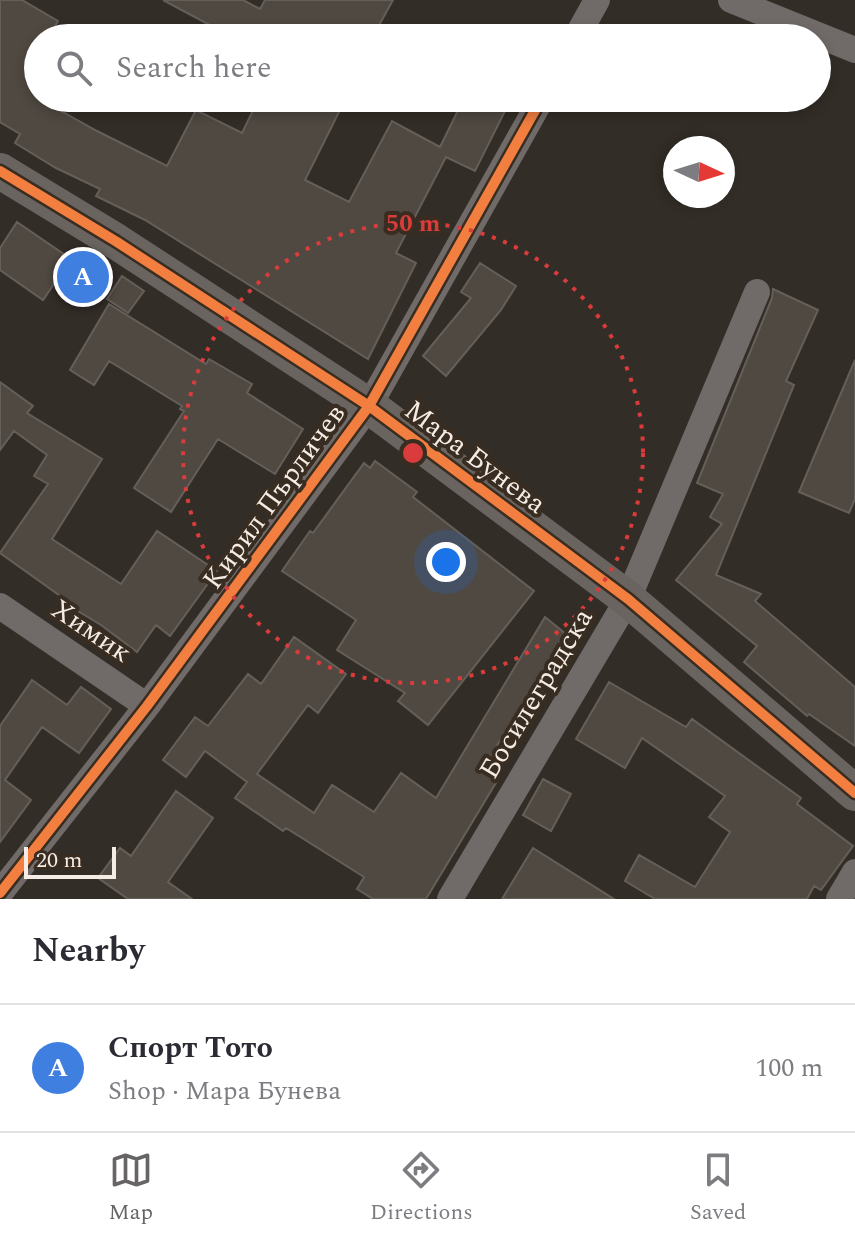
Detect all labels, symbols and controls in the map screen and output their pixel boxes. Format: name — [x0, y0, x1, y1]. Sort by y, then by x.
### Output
search box — [24, 24, 831, 112]
text: Search here — [116, 45, 272, 91]
icon: search — [52, 46, 96, 90]
north arrow — [663, 136, 735, 208]
text: 50 m — [386, 206, 441, 242]
pin: A — [57, 247, 109, 307]
street label: Мара Бунева — [395, 389, 555, 525]
street label: Кирил Пърличев — [192, 395, 356, 599]
centre of rings — [399, 439, 427, 467]
your location — [426, 542, 466, 582]
street label: Химик — [42, 588, 140, 674]
street label: Босилеградска — [468, 600, 604, 787]
scale bar — [24, 843, 116, 879]
text: 20 m — [36, 844, 82, 877]
text: Nearby — [32, 925, 145, 977]
text: Спорт Тото — [108, 1025, 273, 1071]
text: A — [48, 1048, 68, 1088]
text: 100 m — [755, 1048, 823, 1088]
text: Shop · Мара Бунева — [108, 1071, 341, 1111]
tab: Map — [109, 1148, 153, 1229]
tab: Directions — [370, 1148, 473, 1229]
tab: Saved — [690, 1148, 746, 1229]

